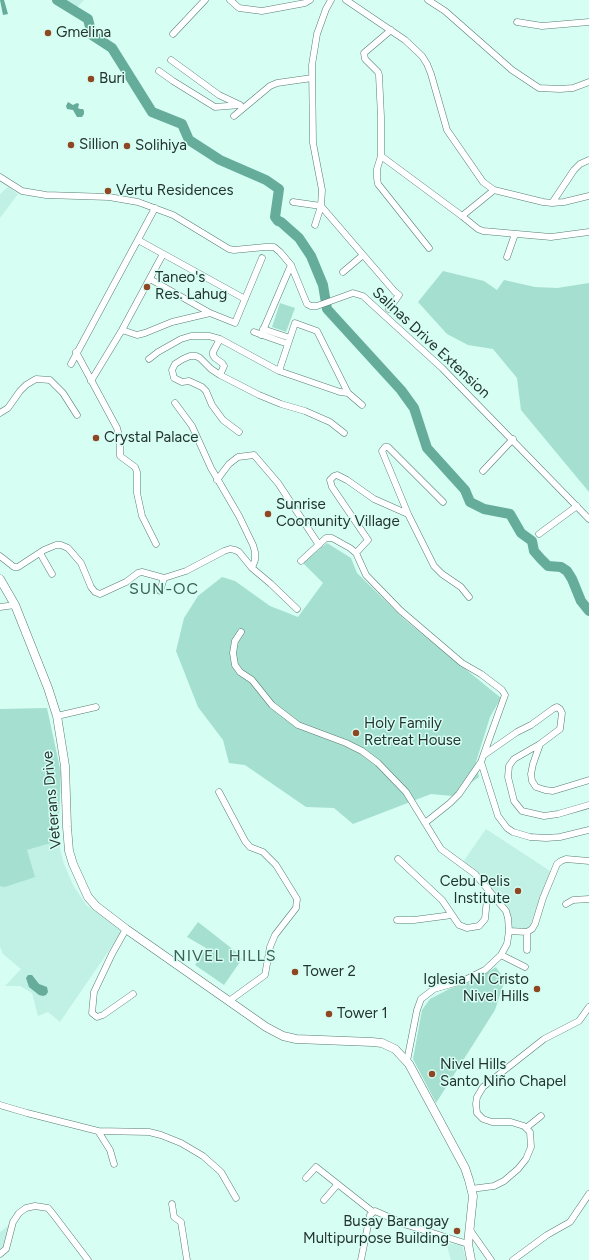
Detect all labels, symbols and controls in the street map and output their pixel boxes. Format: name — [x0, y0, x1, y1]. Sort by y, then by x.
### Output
place label: Gmelina — [56, 24, 111, 42]
marker: Gmelina — [43, 28, 53, 38]
place label: Buri — [99, 70, 125, 88]
marker: Buri — [86, 74, 96, 84]
place label: Sillion — [79, 136, 119, 154]
place label: Solihiya — [135, 137, 187, 155]
marker: Sillion — [66, 140, 76, 150]
marker: Solihiya — [122, 141, 132, 151]
place label: Vertu Residences — [116, 182, 233, 200]
marker: Vertu Residences — [103, 186, 113, 196]
place label: Taneo's Res. Lahug — [155, 269, 227, 304]
marker: Taneo's Res. Lahug — [142, 282, 152, 292]
street label: Salinas Drive Extension — [368, 284, 494, 402]
place label: Crystal Palace — [104, 429, 198, 447]
marker: Crystal Palace — [91, 433, 101, 443]
place label: Sunrise Coomunity Village — [276, 496, 400, 531]
marker: Sunrise Coomunity Village — [263, 509, 273, 519]
district label: SUN-OC — [129, 579, 199, 599]
place label: Holy Family Retreat House — [364, 715, 461, 750]
marker: Holy Family Retreat House — [351, 728, 361, 738]
street label: Veterans Drive — [39, 750, 65, 850]
place label: Cebu Pelis Institute — [440, 873, 510, 908]
marker: Cebu Pelis Institute — [513, 886, 523, 896]
district label: NIVEL HILLS — [173, 946, 277, 966]
place label: Tower 2 — [303, 963, 356, 981]
marker: Tower 2 — [290, 967, 300, 977]
place label: Iglesia Ni Cristo Nivel Hills — [423, 971, 529, 1006]
marker: Iglesia Ni Cristo Nivel Hills — [532, 984, 542, 994]
place label: Tower 1 — [337, 1005, 388, 1023]
marker: Tower 1 — [324, 1009, 334, 1019]
place label: Nivel Hills Santo Niño Chapel — [440, 1056, 566, 1091]
marker: Nivel Hills Santo Niño Chapel — [427, 1069, 437, 1079]
place label: Busay Barangay Multipurpose Building — [303, 1213, 449, 1248]
marker: Busay Barangay Multipurpose Building — [452, 1226, 462, 1236]

